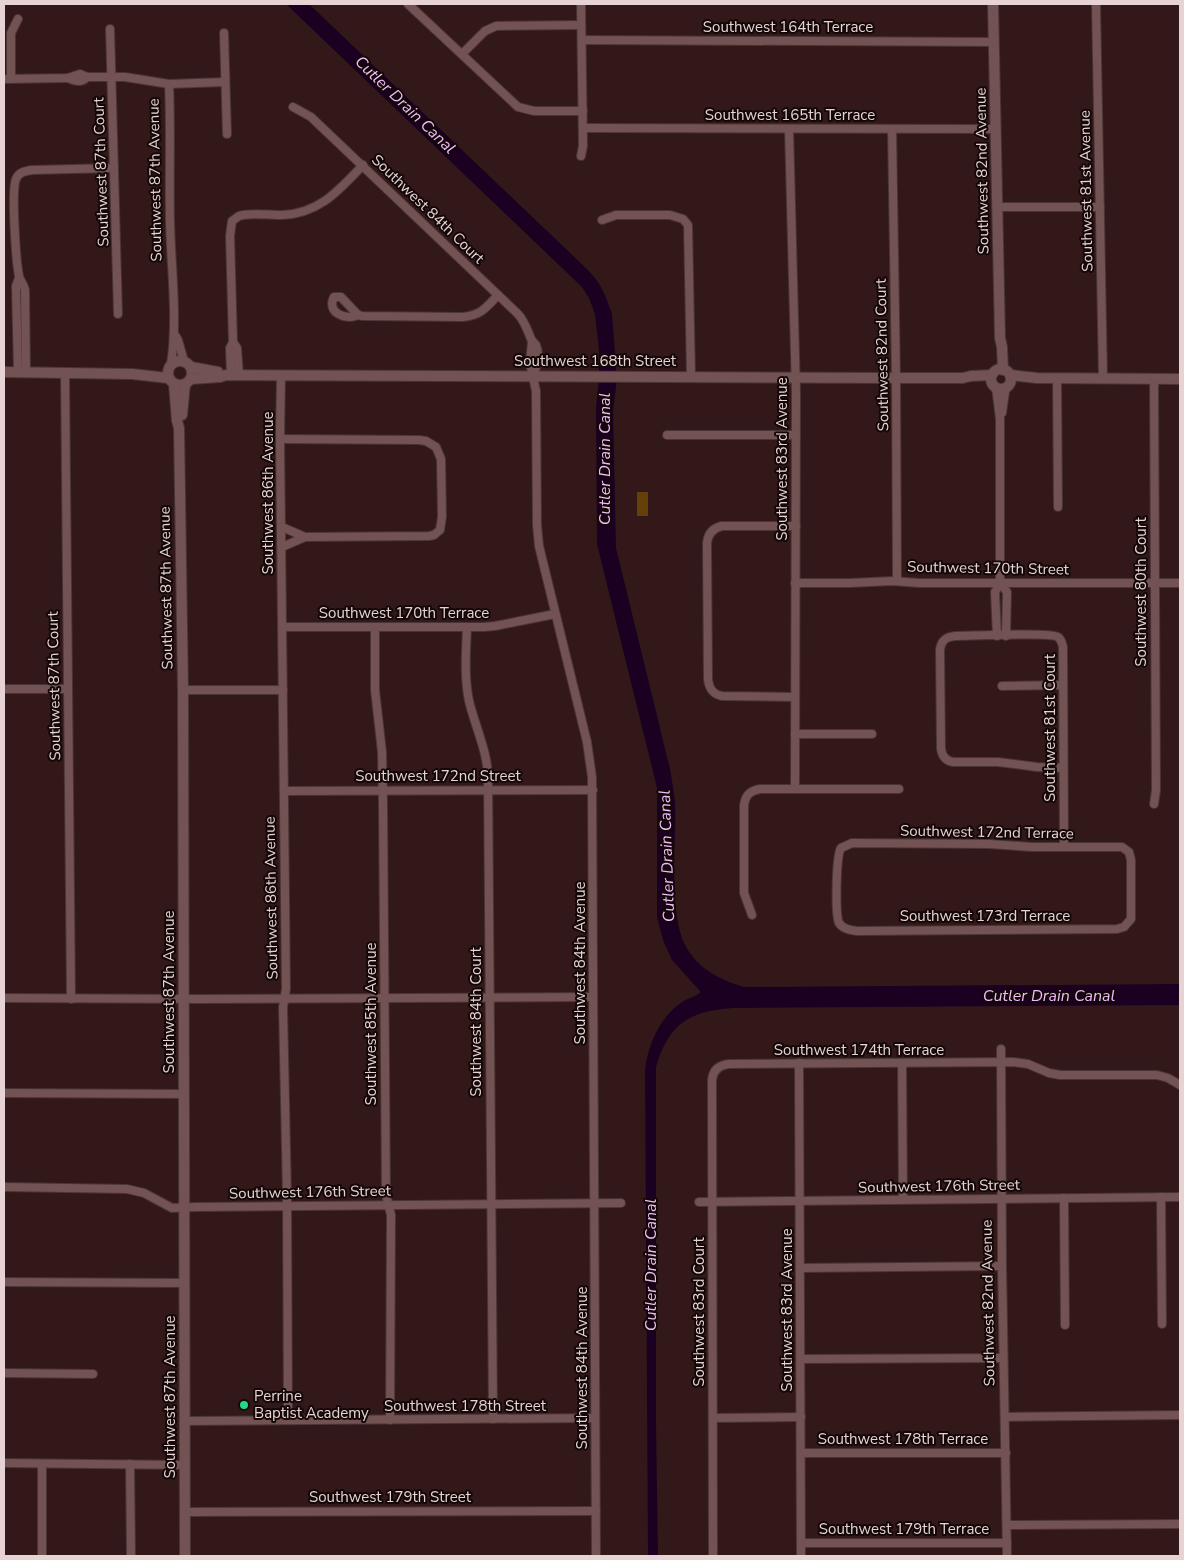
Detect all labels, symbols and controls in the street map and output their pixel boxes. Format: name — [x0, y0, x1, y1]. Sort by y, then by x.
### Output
street label: Southwest 164th Terrace — [703, 17, 873, 37]
water label: Cutler Drain Canal — [350, 51, 460, 159]
street label: Southwest 82nd Avenue — [971, 88, 993, 254]
street label: Southwest 87th Court — [88, 96, 114, 247]
street label: Southwest 87th Avenue — [144, 98, 166, 262]
street label: Southwest 165th Terrace — [705, 105, 875, 125]
street label: Southwest 81st Avenue — [1075, 110, 1097, 272]
street label: Southwest 84th Court — [367, 150, 489, 269]
street label: Southwest 82nd Court — [871, 278, 893, 432]
street label: Southwest 168th Street — [514, 351, 677, 371]
street label: Southwest 83rd Avenue — [772, 377, 792, 541]
water label: Cutler Drain Canal — [594, 393, 616, 525]
street label: Southwest 86th Avenue — [258, 411, 278, 575]
street label: Southwest 87th Avenue — [155, 506, 177, 670]
street label: Southwest 80th Court — [1131, 517, 1151, 667]
street label: Southwest 170th Street — [907, 557, 1070, 579]
street label: Southwest 170th Terrace — [319, 603, 489, 623]
street label: Southwest 87th Court — [43, 610, 65, 761]
street label: Southwest 81st Court — [1040, 653, 1060, 802]
street label: Southwest 172nd Street — [355, 766, 521, 786]
water label: Cutler Drain Canal — [654, 789, 680, 923]
street label: Southwest 86th Avenue — [260, 816, 282, 980]
street label: Southwest 172nd Terrace — [900, 820, 1074, 844]
street label: Southwest 84th Avenue — [570, 881, 590, 1045]
street label: Southwest 173rd Terrace — [900, 906, 1070, 926]
street label: Southwest 87th Avenue — [159, 910, 179, 1074]
street label: Southwest 85th Avenue — [361, 942, 381, 1106]
street label: Southwest 84th Court — [466, 947, 486, 1097]
water label: Cutler Drain Canal — [983, 985, 1115, 1007]
street label: Southwest 174th Terrace — [774, 1040, 944, 1060]
street label: Southwest 176th Street — [858, 1175, 1021, 1197]
street label: Southwest 176th Street — [229, 1181, 392, 1203]
water label: Cutler Drain Canal — [640, 1199, 662, 1331]
street label: Southwest 82nd Avenue — [977, 1220, 999, 1386]
street label: Southwest 83rd Avenue — [777, 1228, 797, 1392]
street label: Southwest 83rd Court — [689, 1236, 709, 1387]
street label: Southwest 84th Avenue — [572, 1286, 592, 1450]
street label: Southwest 87th Avenue — [160, 1315, 180, 1479]
place label: Perrine Baptist Academy — [254, 1386, 369, 1423]
street label: Southwest 178th Street — [384, 1396, 547, 1416]
marker: Perrine Baptist Academy — [238, 1399, 250, 1411]
street label: Southwest 178th Terrace — [818, 1429, 988, 1449]
street label: Southwest 179th Street — [309, 1487, 472, 1507]
street label: Southwest 179th Terrace — [819, 1519, 989, 1539]

